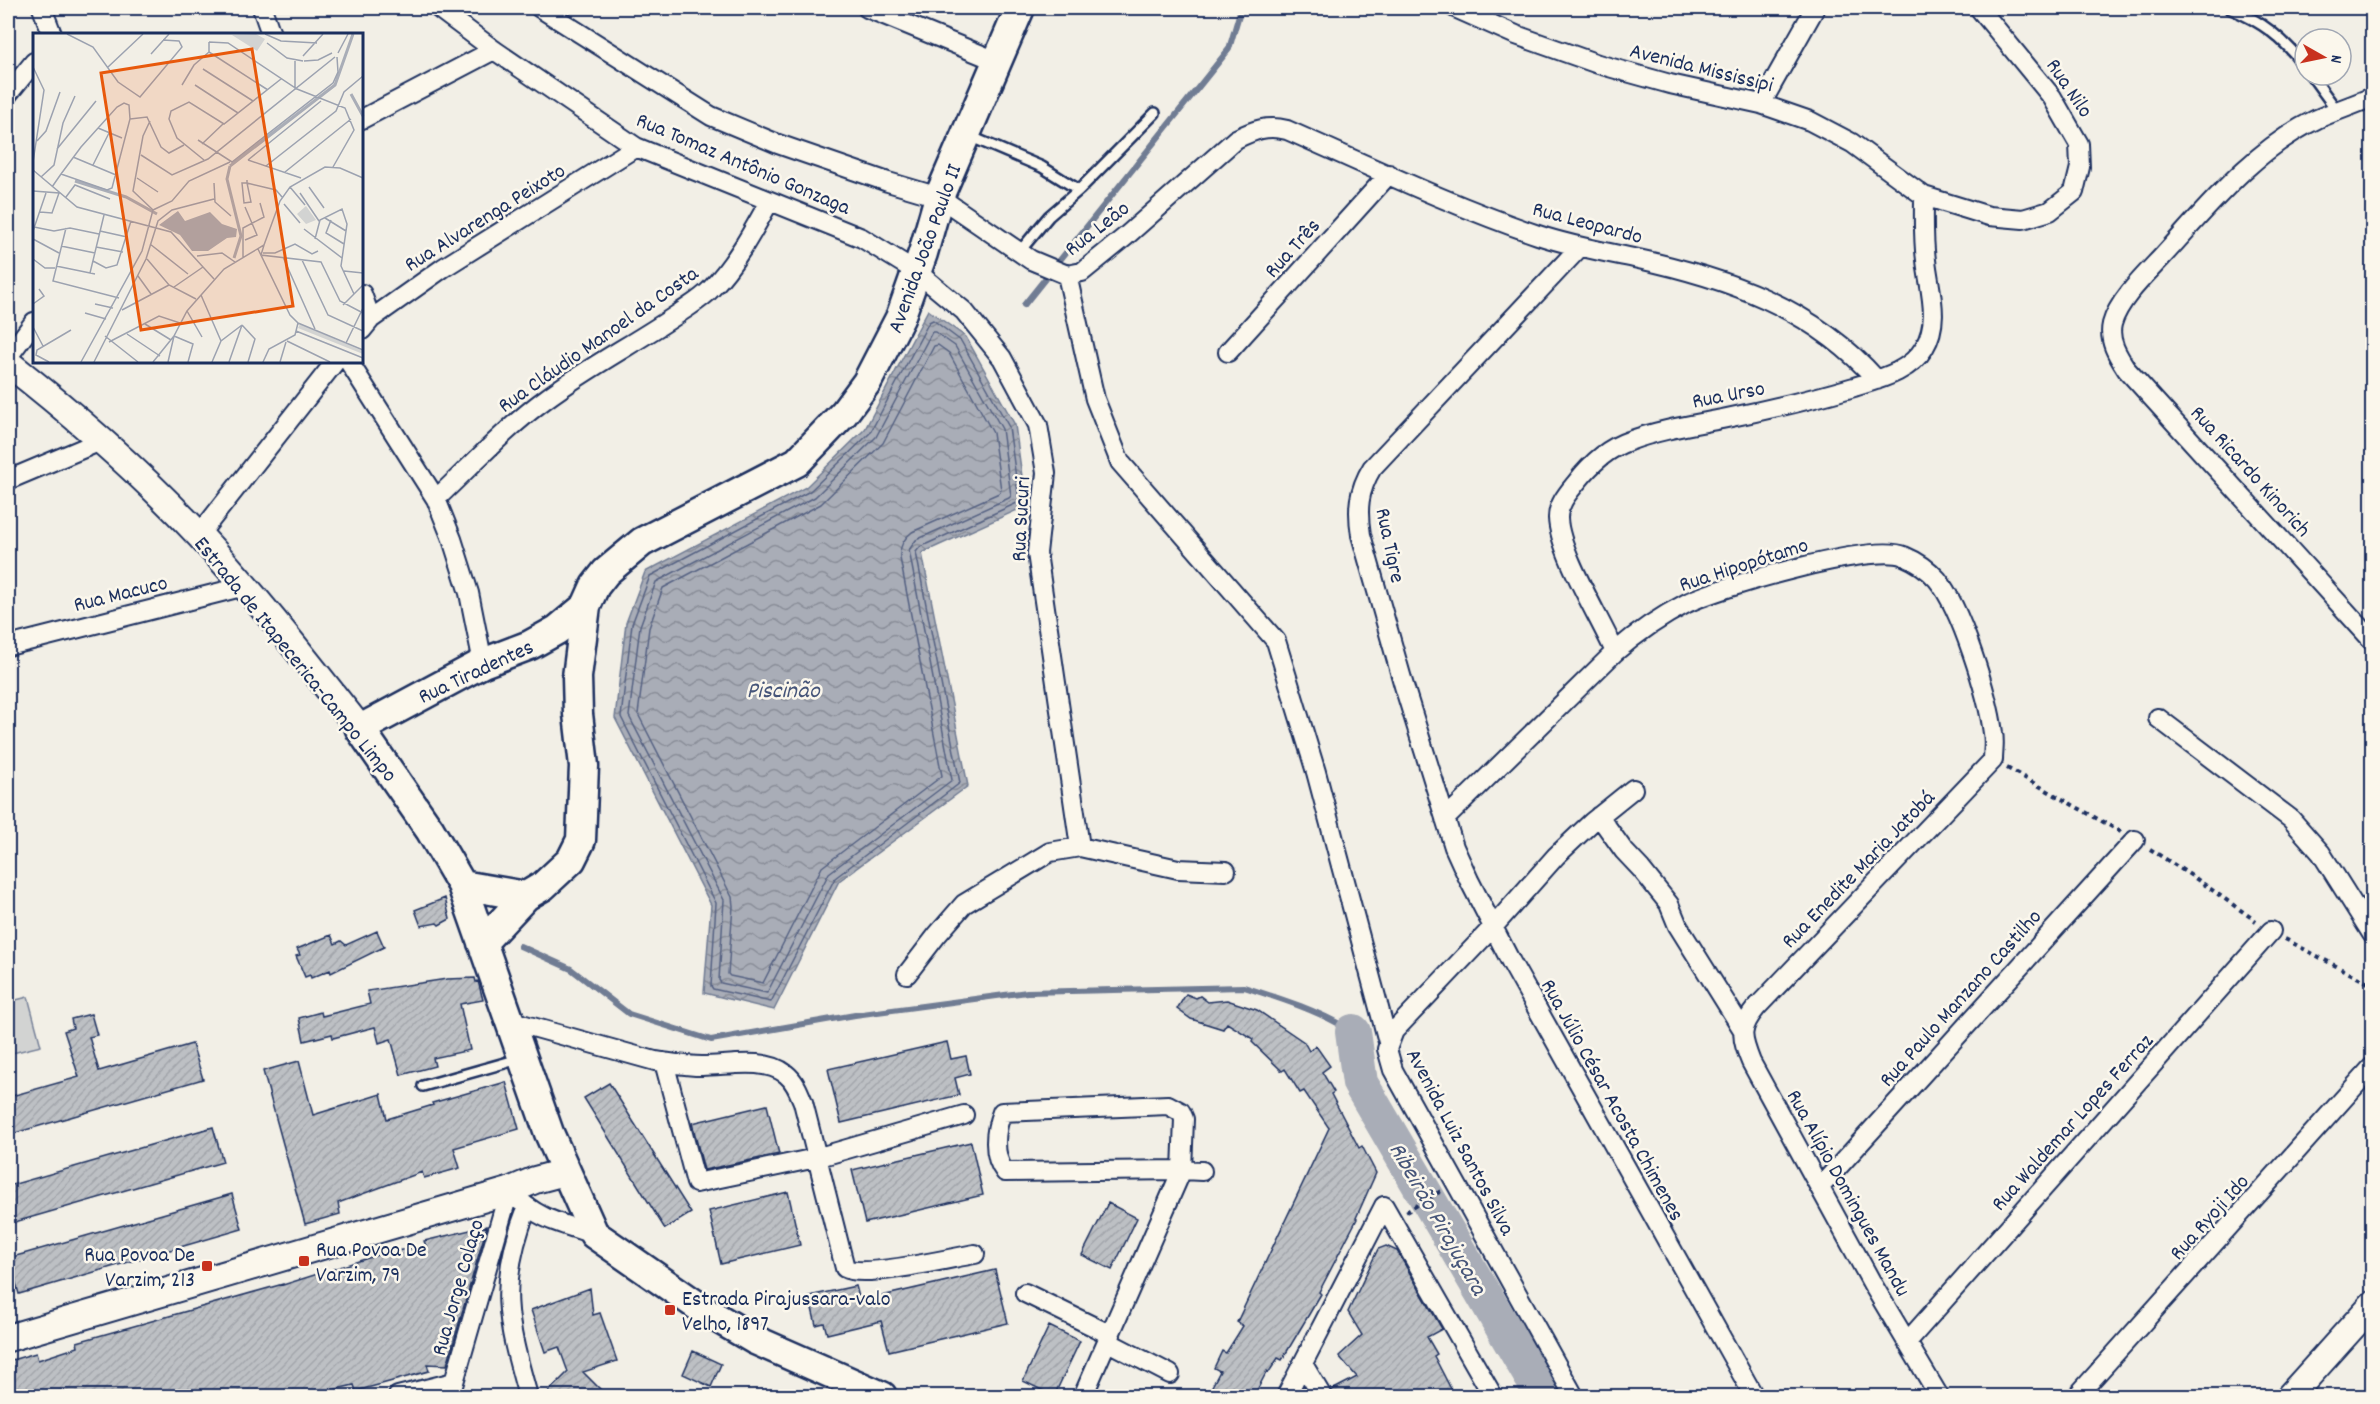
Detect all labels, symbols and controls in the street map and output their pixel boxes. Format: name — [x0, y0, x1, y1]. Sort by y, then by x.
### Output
north arrow — [2293, 27, 2353, 87]
inset map — [33, 33, 363, 363]
street label: Avenida Mississipi — [1626, 37, 1776, 102]
street label: Rua Nilo — [2037, 53, 2099, 125]
text: N — [2323, 53, 2347, 65]
street label: Rua Tomaz Antônio Gonzaga — [631, 106, 855, 225]
street label: Rua Alvarenga Peixoto — [399, 157, 572, 281]
street label: Avenida João Paulo II — [881, 160, 971, 338]
street label: Rua Leão — [1059, 194, 1137, 265]
street label: Rua Leopardo — [1529, 195, 1646, 254]
street label: Rua Três — [1258, 212, 1329, 286]
street label: Rua Cláudio Manoel da Costa — [492, 259, 706, 422]
street label: Rua Urso — [1690, 374, 1768, 419]
street label: Rua Ricardo Kinorich — [2182, 400, 2317, 545]
street label: Rua Sucuri — [1005, 476, 1040, 563]
street label: Rua Tigre — [1366, 505, 1412, 586]
street label: Estrada de Itapecerica-Campo Limpo — [185, 531, 403, 790]
street label: Rua Hipopótamo — [1676, 531, 1813, 602]
street label: Rua Macuco — [71, 569, 171, 622]
street label: Rua Tiradentes — [414, 633, 539, 713]
water label: Piscinão — [746, 675, 821, 709]
street label: Rua Enedite Maria Jatobá — [1775, 784, 1944, 957]
street label: Rua Paulo Manzano Castilho — [1873, 903, 2050, 1095]
street label: Rua Júlio César Acosta Chimenes — [1531, 974, 1691, 1227]
street label: Rua Waldemar Lopes Ferraz — [1985, 1027, 2162, 1219]
street label: Avenida Luiz Santos Silva — [1397, 1044, 1522, 1242]
street label: Rua Alípio Domingues Mandu — [1777, 1084, 1917, 1303]
water label: Ribeirão Pirajuçara — [1379, 1137, 1495, 1304]
street label: Rua Ryoji Ido — [2163, 1168, 2258, 1268]
street label: Rua Jorge Colaço — [425, 1216, 494, 1360]
place label: Rua Povoa De Varzim, 79 — [316, 1236, 427, 1292]
place label: Rua Povoa De Varzim, 213 — [84, 1241, 195, 1297]
marker: Rua Povoa De Varzim, 79 — [297, 1254, 311, 1268]
marker: Rua Povoa De Varzim, 213 — [200, 1259, 214, 1273]
place label: Estrada Pirajussara-valo Velho, 1897 — [682, 1285, 891, 1341]
marker: Estrada Pirajussara-valo Velho, 1897 — [663, 1303, 677, 1317]

